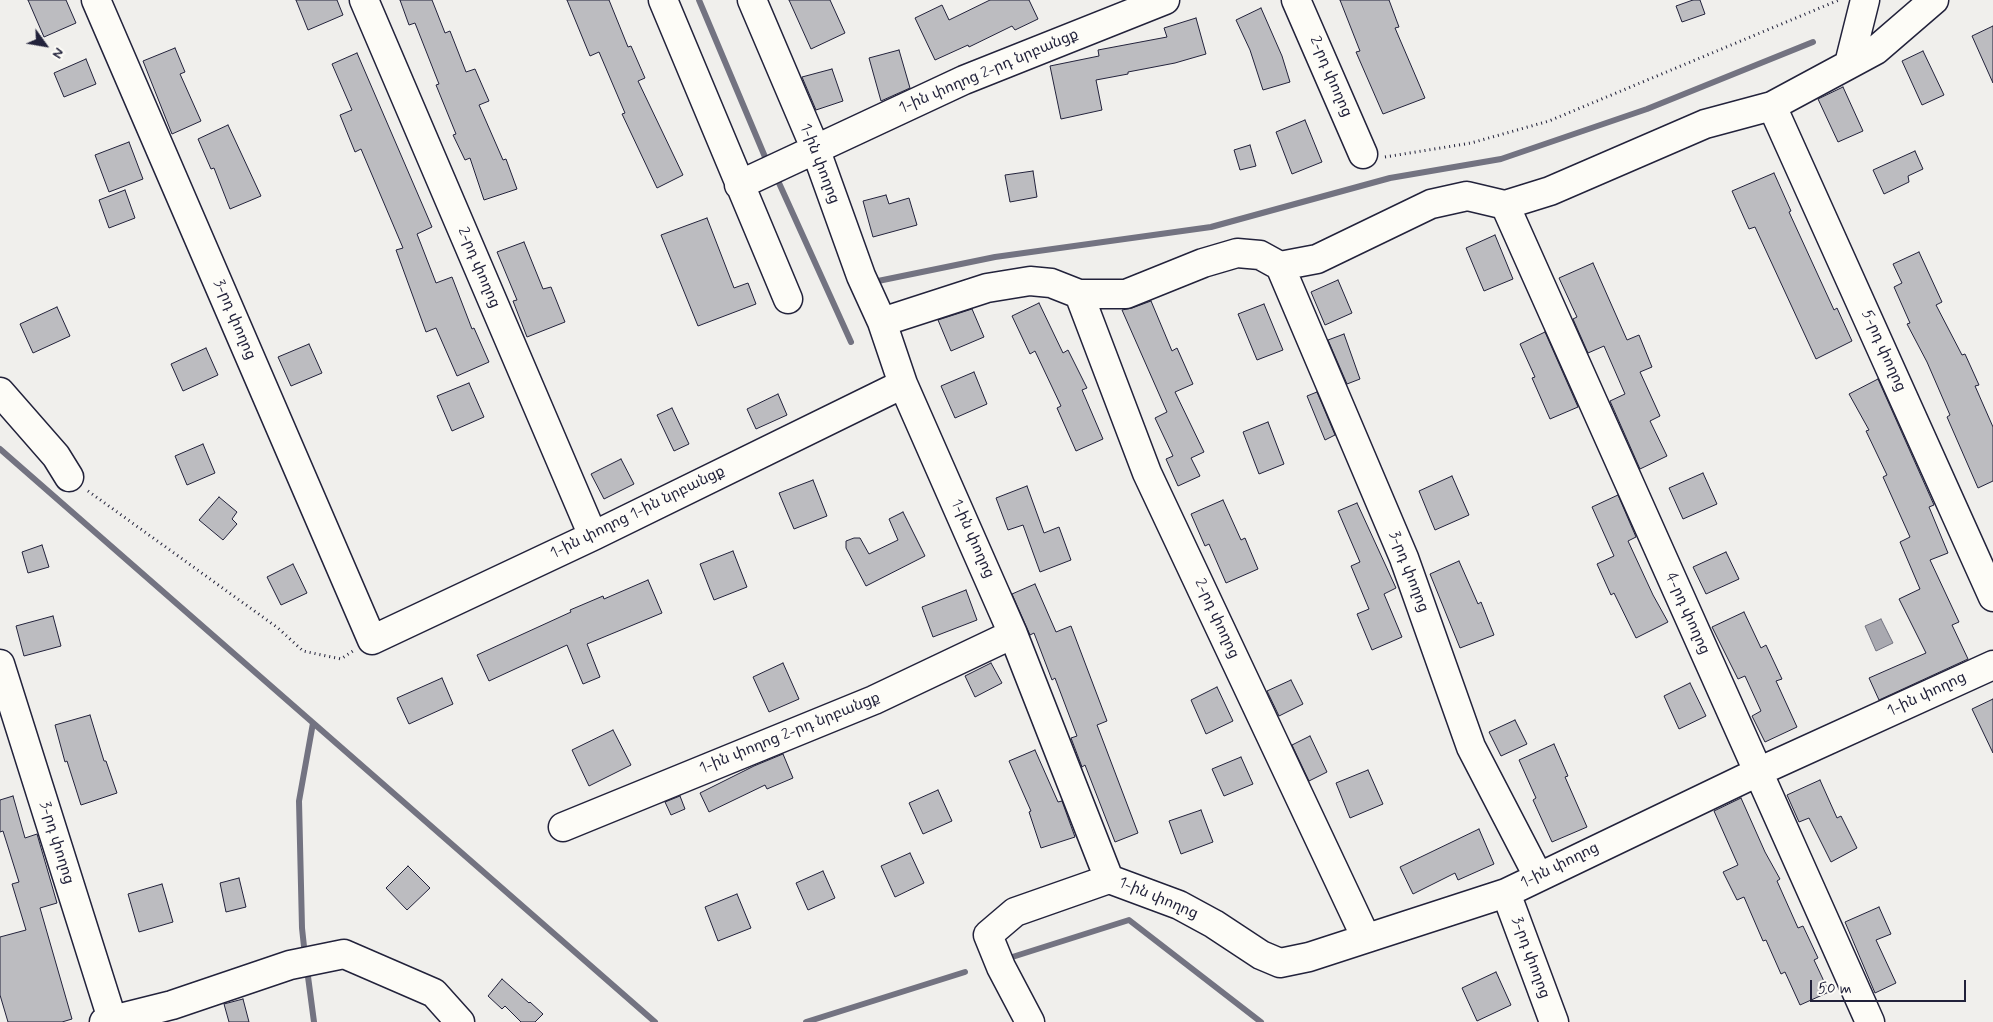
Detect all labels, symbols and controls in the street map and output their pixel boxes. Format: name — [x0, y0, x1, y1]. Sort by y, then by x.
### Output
north arrow — [20, 20, 70, 70]
street label: 1-ին փողոց 2-րդ նրբանցք — [897, 26, 1081, 118]
street label: 2-րդ փողոց — [1305, 34, 1355, 120]
text: N — [48, 44, 68, 62]
street label: 1-ին փողոց — [795, 121, 843, 207]
street label: 2-րդ փողոց — [453, 225, 503, 311]
street label: 3-րդ փողոց — [209, 277, 259, 363]
street label: 5-րդ փողոց — [1857, 307, 1909, 395]
street label: 1-ին փողոց 1-ին նրբանցք — [548, 463, 728, 563]
street label: 1-ին փողոց — [947, 497, 997, 581]
street label: 3-րդ փողոց — [1384, 529, 1432, 615]
street label: 4-րդ փողոց — [1661, 570, 1713, 658]
street label: 2-րդ փողոց — [1190, 576, 1242, 662]
street label: 1-ին փողոց — [1885, 669, 1969, 721]
street label: 1-ին փողոց 2-րդ նրբանցք — [697, 689, 883, 779]
street label: 3-րդ փողոց — [35, 799, 77, 887]
street label: 1-ին փողոց — [1518, 839, 1602, 893]
street label: 1-ին փողոց — [1115, 874, 1201, 924]
street label: 3-րդ փողոց — [1507, 915, 1553, 1001]
scale bar — [1813, 970, 1969, 1002]
text: 50 m — [1818, 979, 1852, 999]

